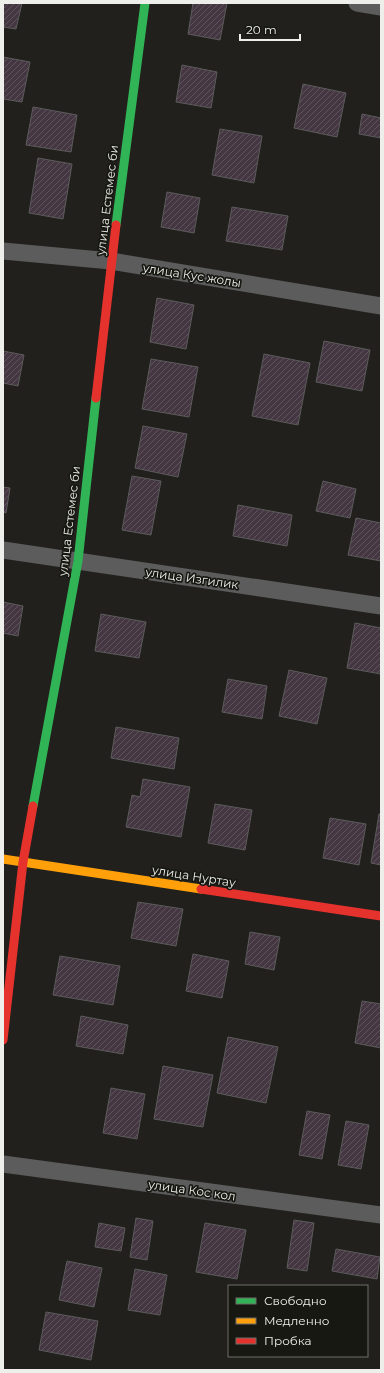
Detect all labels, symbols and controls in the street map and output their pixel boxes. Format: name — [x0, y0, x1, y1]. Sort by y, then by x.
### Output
scale bar — [240, 16, 300, 42]
text: 20 m — [246, 22, 277, 37]
street label: улица Естемес би — [93, 144, 121, 257]
street label: улица Кус жолы — [141, 260, 242, 290]
street label: улица Естемес би — [55, 465, 83, 578]
street label: улица Изгилик — [144, 564, 239, 592]
street label: улица Нуртау — [150, 862, 237, 890]
street label: улица Кос кол — [146, 1176, 237, 1204]
legend — [228, 1285, 368, 1357]
text: Свободно — [264, 1293, 327, 1308]
text: Медленно — [264, 1313, 330, 1328]
text: Пробка — [264, 1333, 312, 1348]

